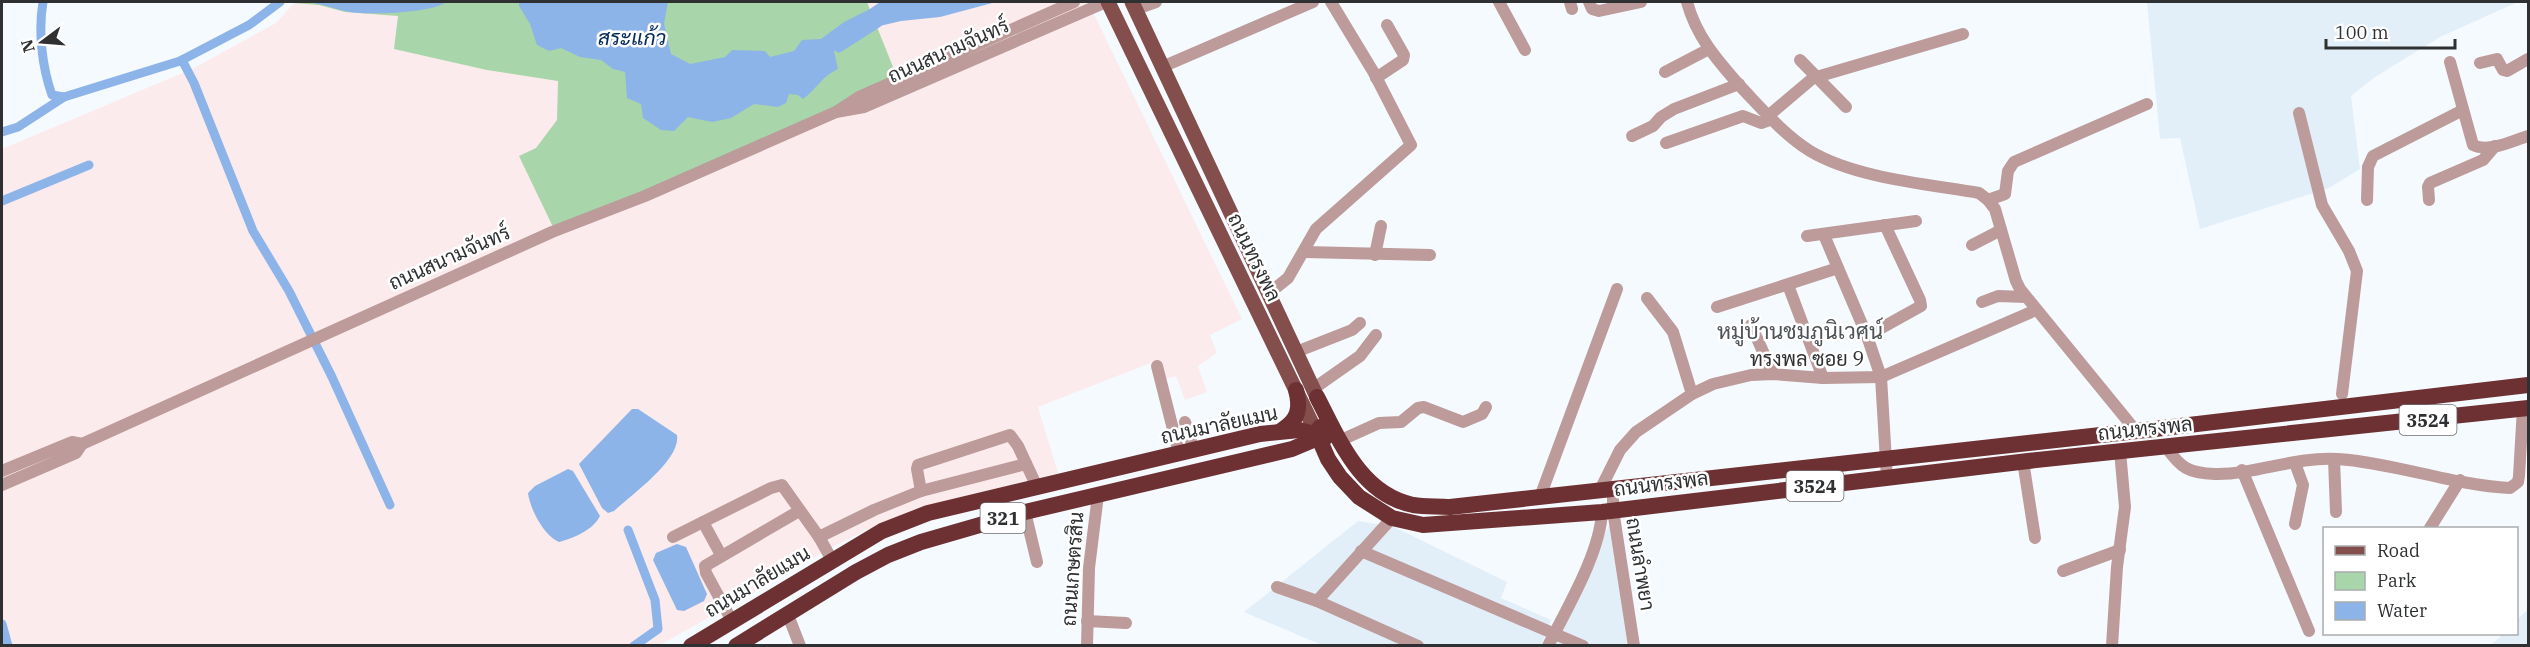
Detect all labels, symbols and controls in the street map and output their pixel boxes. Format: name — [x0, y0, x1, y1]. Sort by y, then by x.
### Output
street label: ถนนสนามจันทร์ — [883, 11, 1013, 89]
north arrow — [12, 12, 72, 72]
scale bar — [2326, 12, 2455, 50]
text: 100 m — [2335, 21, 2389, 44]
water label: สระแก้ว — [598, 23, 666, 51]
text: N — [16, 37, 39, 55]
street label: ถนนทรงพล — [1222, 208, 1288, 306]
street label: ถนนสนามจันทร์ — [384, 218, 514, 296]
district label: หมู่บ้านชมภูนิเวศน์ — [1717, 316, 1883, 347]
street label: ทรงพล ซอย 9 — [1750, 345, 1864, 372]
street label: ถนนมาลัยแมน — [1158, 398, 1280, 450]
road number: 3524 — [2400, 405, 2456, 435]
street label: ถนนทรงพล — [2096, 410, 2194, 446]
street label: ถนนทรงพล — [1612, 464, 1710, 502]
road number: 3524 — [1786, 471, 1844, 501]
road number: 321 — [980, 503, 1026, 533]
street label: ถนนเกษตรสิน — [1055, 511, 1089, 627]
street label: ถนนลำพยา — [1620, 515, 1662, 613]
legend — [2323, 527, 2518, 635]
street label: ถนนมาลัยแมน — [699, 539, 815, 623]
text: Road — [2377, 539, 2420, 562]
text: Park — [2377, 569, 2417, 592]
text: Water — [2377, 599, 2427, 622]

